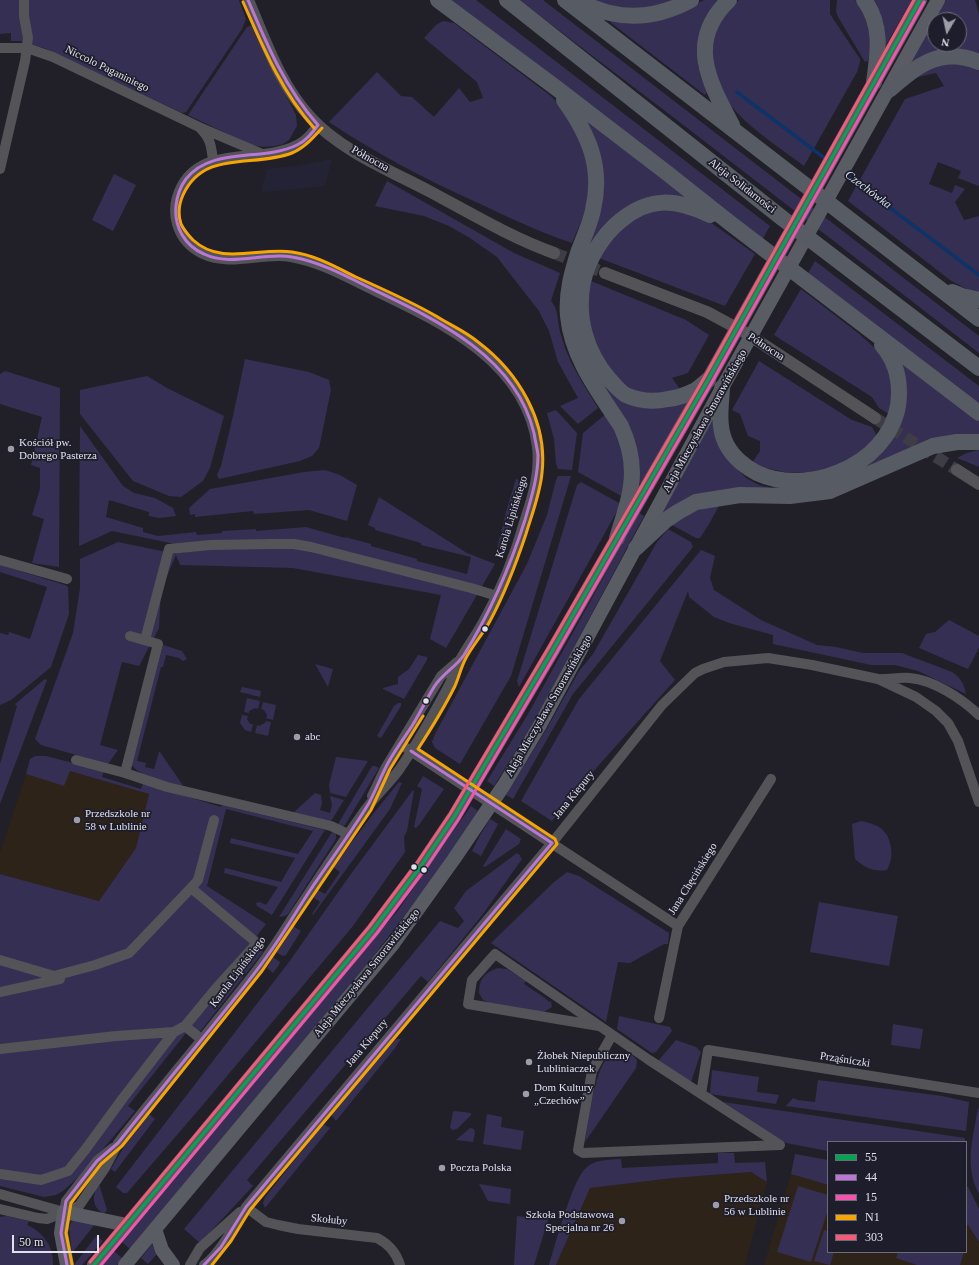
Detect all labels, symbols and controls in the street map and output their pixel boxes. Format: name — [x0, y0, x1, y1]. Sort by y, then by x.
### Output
north arrow — [927, 12, 967, 52]
text: N — [940, 36, 950, 49]
street label: Niccolo Paganiniego — [63, 43, 151, 95]
street label: Północna — [349, 143, 391, 175]
street label: Aleja Solidarności — [706, 156, 778, 216]
water label: Czechówka — [842, 168, 894, 212]
street label: Północna — [745, 330, 787, 364]
street label: Aleja Mieczysława Smorawińskiego — [660, 347, 750, 495]
place label: Kościół pw. Dobrego Pasterza — [19, 436, 97, 462]
marker: Kościół pw. Dobrego Pasterza — [6, 444, 16, 454]
street label: Karola Lipińskiego — [493, 474, 531, 560]
unlabelled marker — [480, 624, 490, 634]
street label: Aleja Mieczysława Smorawińskiego — [503, 633, 595, 779]
unlabelled marker — [421, 696, 431, 706]
place label: abc — [305, 730, 320, 744]
marker: abc — [292, 732, 302, 742]
street label: Jana Kiepury — [551, 768, 597, 822]
place label: Przedszkole nr 58 w Lublinie — [85, 807, 150, 833]
marker: Przedszkole nr 58 w Lublinie — [72, 815, 82, 825]
street label: Jana Chęcińskiego — [666, 841, 720, 917]
unlabelled marker — [409, 862, 419, 872]
unlabelled marker — [419, 865, 429, 875]
street label: Aleja Mieczysława Smorawińskiego — [311, 906, 423, 1040]
street label: Karola Lipińskiego — [207, 934, 269, 1010]
street label: Jana Kiepury — [343, 1016, 391, 1070]
place label: Żłobek Niepubliczny Lubliniaczek — [537, 1049, 630, 1075]
street label: Prząśniczki — [819, 1050, 871, 1070]
marker: Żłobek Niepubliczny Lubliniaczek — [524, 1057, 534, 1067]
place label: Dom Kultury „Czechów” — [534, 1081, 593, 1107]
marker: Dom Kultury „Czechów” — [521, 1089, 531, 1099]
legend — [827, 1141, 967, 1253]
text: 55 — [865, 1150, 877, 1164]
place label: Poczta Polska — [450, 1161, 511, 1175]
marker: Poczta Polska — [437, 1163, 447, 1173]
text: 44 — [865, 1170, 877, 1184]
text: 15 — [865, 1190, 877, 1204]
place label: Przedszkole nr 56 w Lublinie — [724, 1192, 789, 1218]
marker: Przedszkole nr 56 w Lublinie — [711, 1200, 721, 1210]
place label: Szkoła Podstawowa Specjalna nr 26 — [526, 1208, 614, 1234]
text: N1 — [865, 1210, 880, 1224]
street label: Skołuby — [310, 1212, 348, 1228]
marker: Szkoła Podstawowa Specjalna nr 26 — [617, 1216, 627, 1226]
scale bar — [14, 1227, 101, 1253]
text: 303 — [865, 1230, 883, 1244]
text: 50 m — [19, 1235, 43, 1249]

